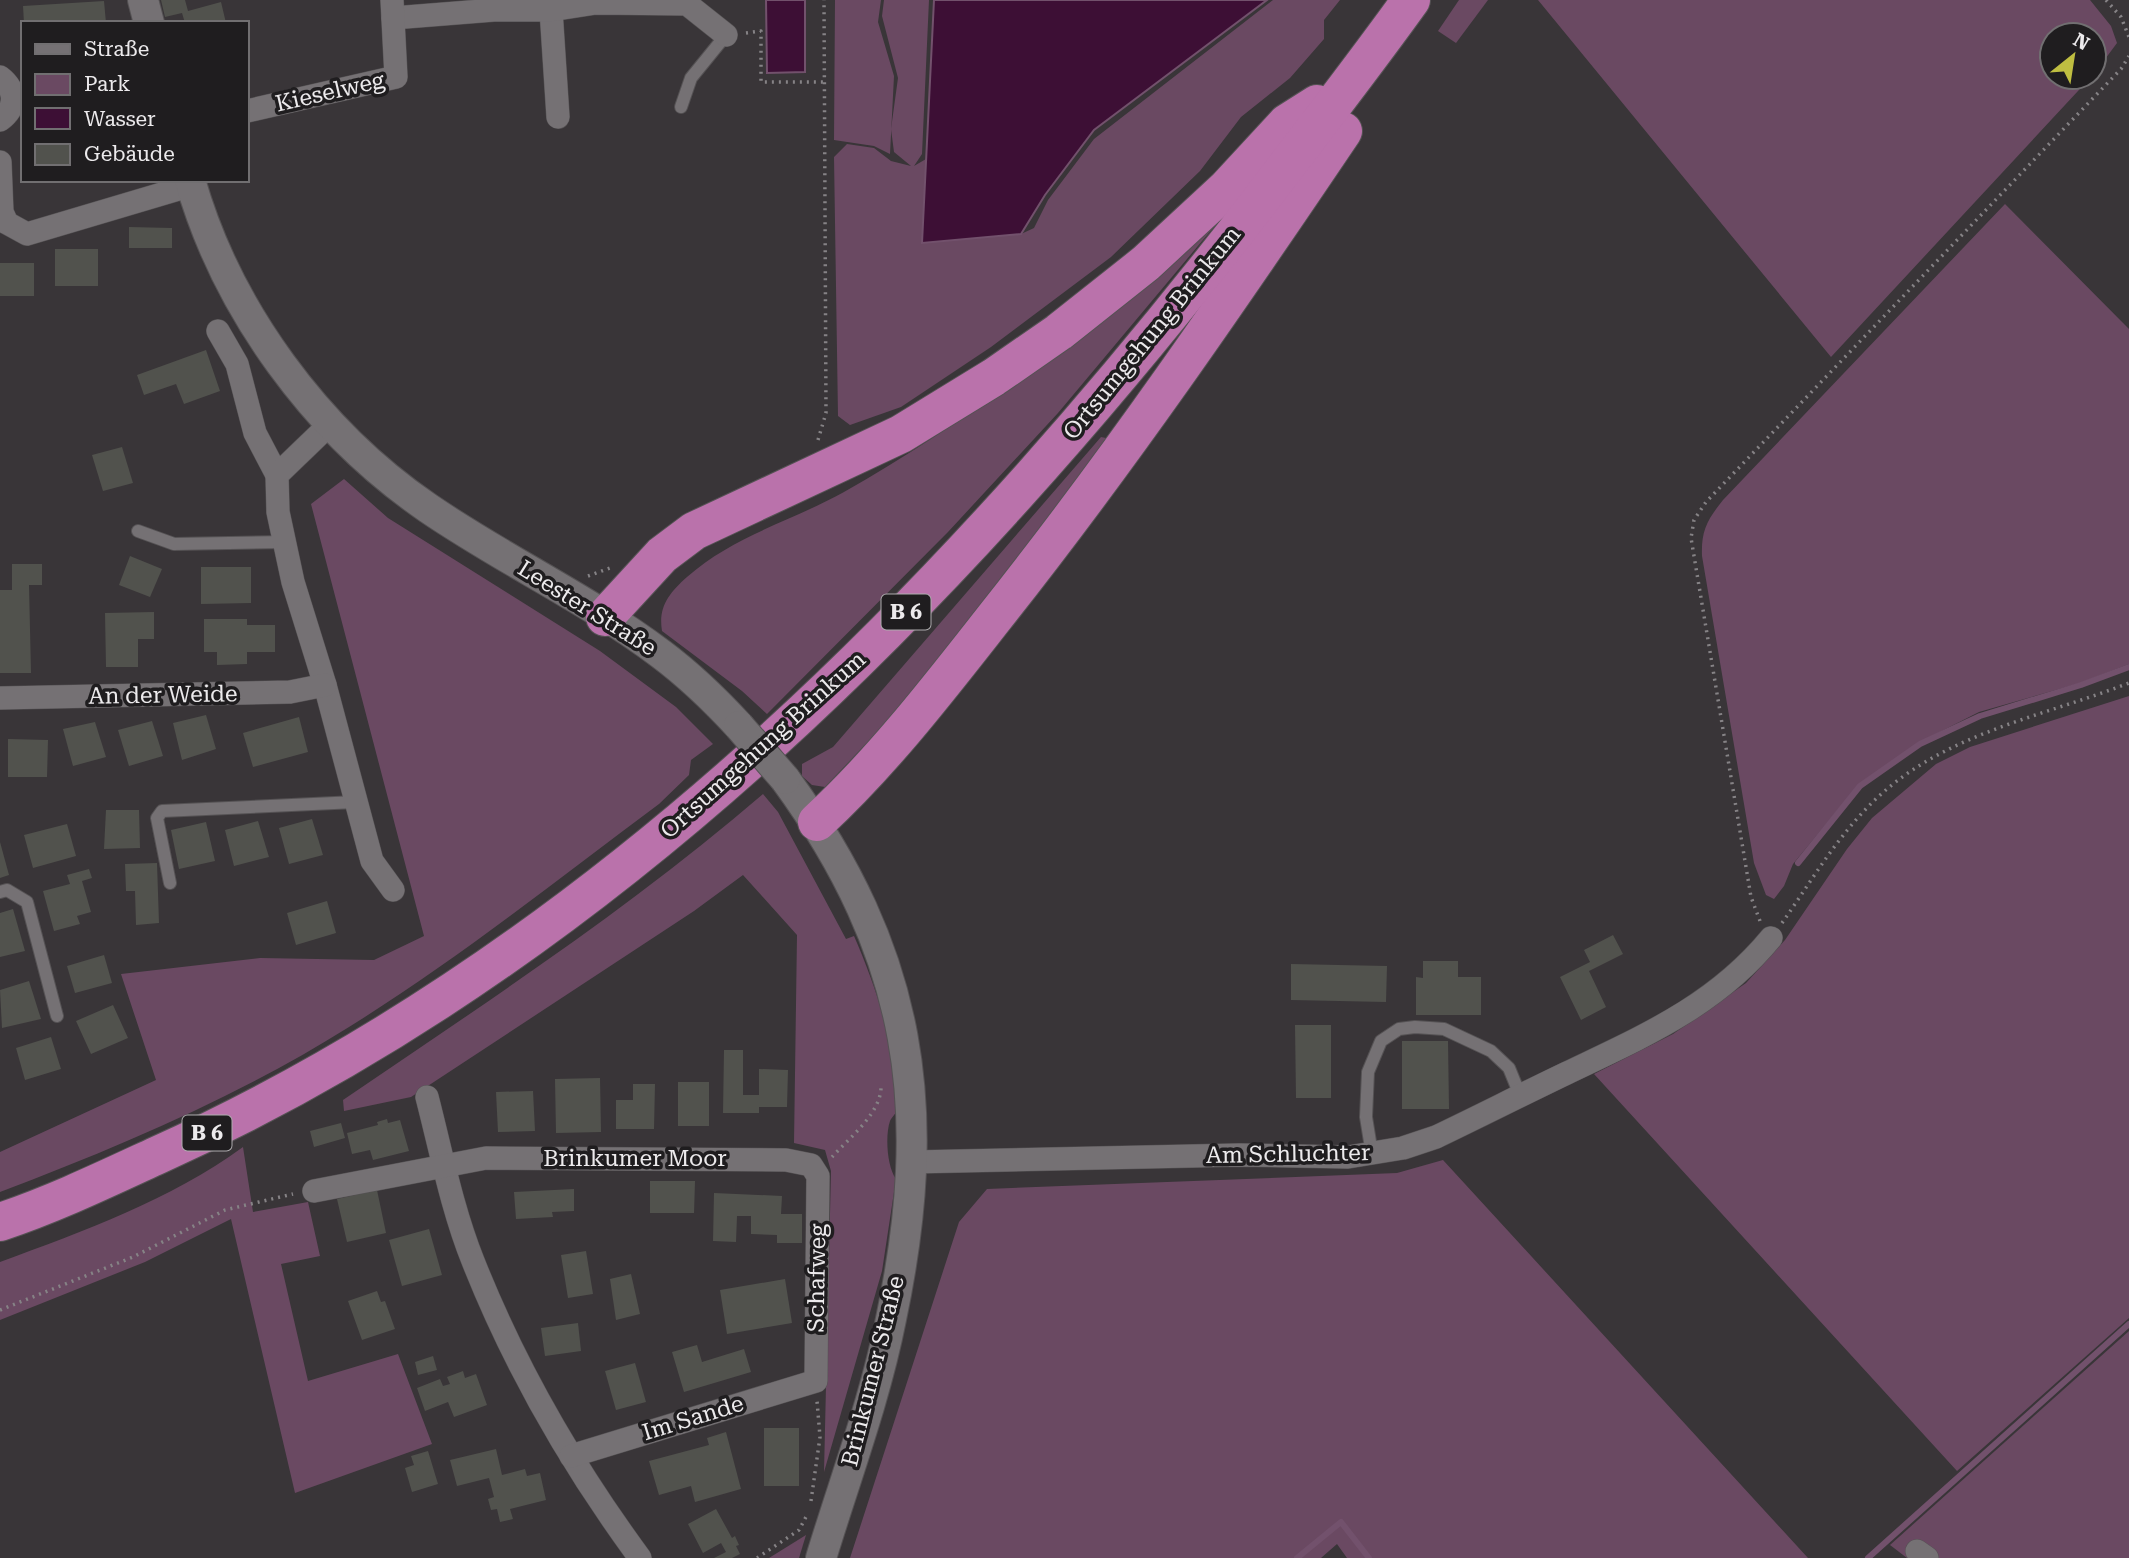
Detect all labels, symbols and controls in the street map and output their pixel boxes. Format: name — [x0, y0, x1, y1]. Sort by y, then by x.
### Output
legend — [21, 21, 248, 182]
north arrow — [2038, 21, 2108, 91]
text: N — [2069, 28, 2094, 56]
text: Straße — [84, 37, 149, 61]
street label: Kieselweg — [273, 66, 387, 118]
text: Park — [84, 72, 130, 96]
text: Wasser — [84, 107, 156, 131]
text: Gebäude — [84, 142, 175, 166]
street label: Ortsumgehung Brinkum — [1058, 221, 1246, 445]
street label: Leester Straße — [513, 555, 661, 661]
road number: B 6 — [881, 594, 930, 630]
street label: Ortsumgehung Brinkum — [655, 646, 871, 844]
street label: An der Weide — [88, 680, 238, 710]
road number: B 6 — [182, 1116, 232, 1150]
street label: Am Schluchter — [1206, 1139, 1370, 1169]
street label: Brinkumer Moor — [543, 1145, 727, 1172]
street label: Schafweg — [803, 1223, 831, 1333]
street label: Brinkumer Straße — [836, 1273, 910, 1469]
street label: Im Sande — [639, 1390, 747, 1446]

